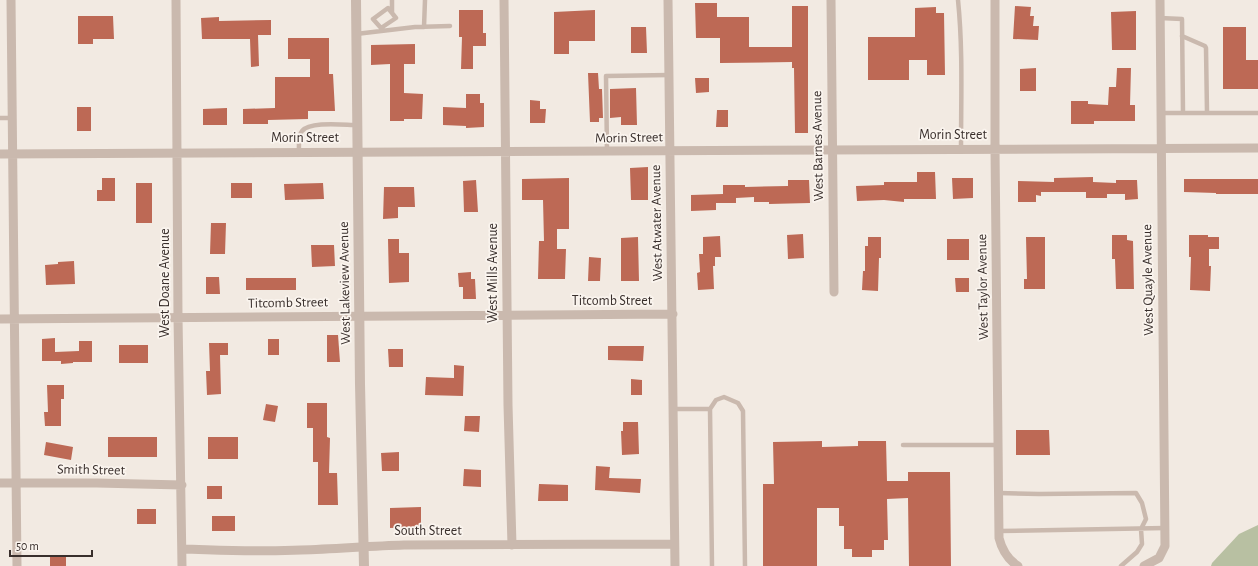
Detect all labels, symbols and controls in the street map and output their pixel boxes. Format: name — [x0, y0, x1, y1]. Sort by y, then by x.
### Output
street label: West Barnes Avenue — [810, 91, 826, 201]
street label: Morin Street — [919, 128, 987, 142]
street label: Morin Street — [595, 130, 664, 146]
street label: Morin Street — [271, 131, 339, 145]
street label: West Atwater Avenue — [649, 165, 665, 281]
street label: West Lakeview Avenue — [337, 221, 353, 345]
street label: West Mills Avenue — [486, 223, 500, 323]
street label: West Quayle Avenue — [1140, 224, 1156, 336]
street label: West Doane Avenue — [158, 228, 172, 338]
street label: West Taylor Avenue — [975, 234, 991, 340]
street label: Titcomb Street — [572, 294, 653, 308]
street label: Titcomb Street — [248, 295, 329, 311]
street label: Smith Street — [57, 462, 126, 478]
street label: South Street — [394, 524, 462, 538]
scale bar — [10, 532, 92, 558]
text: 50 m — [16, 540, 39, 552]

